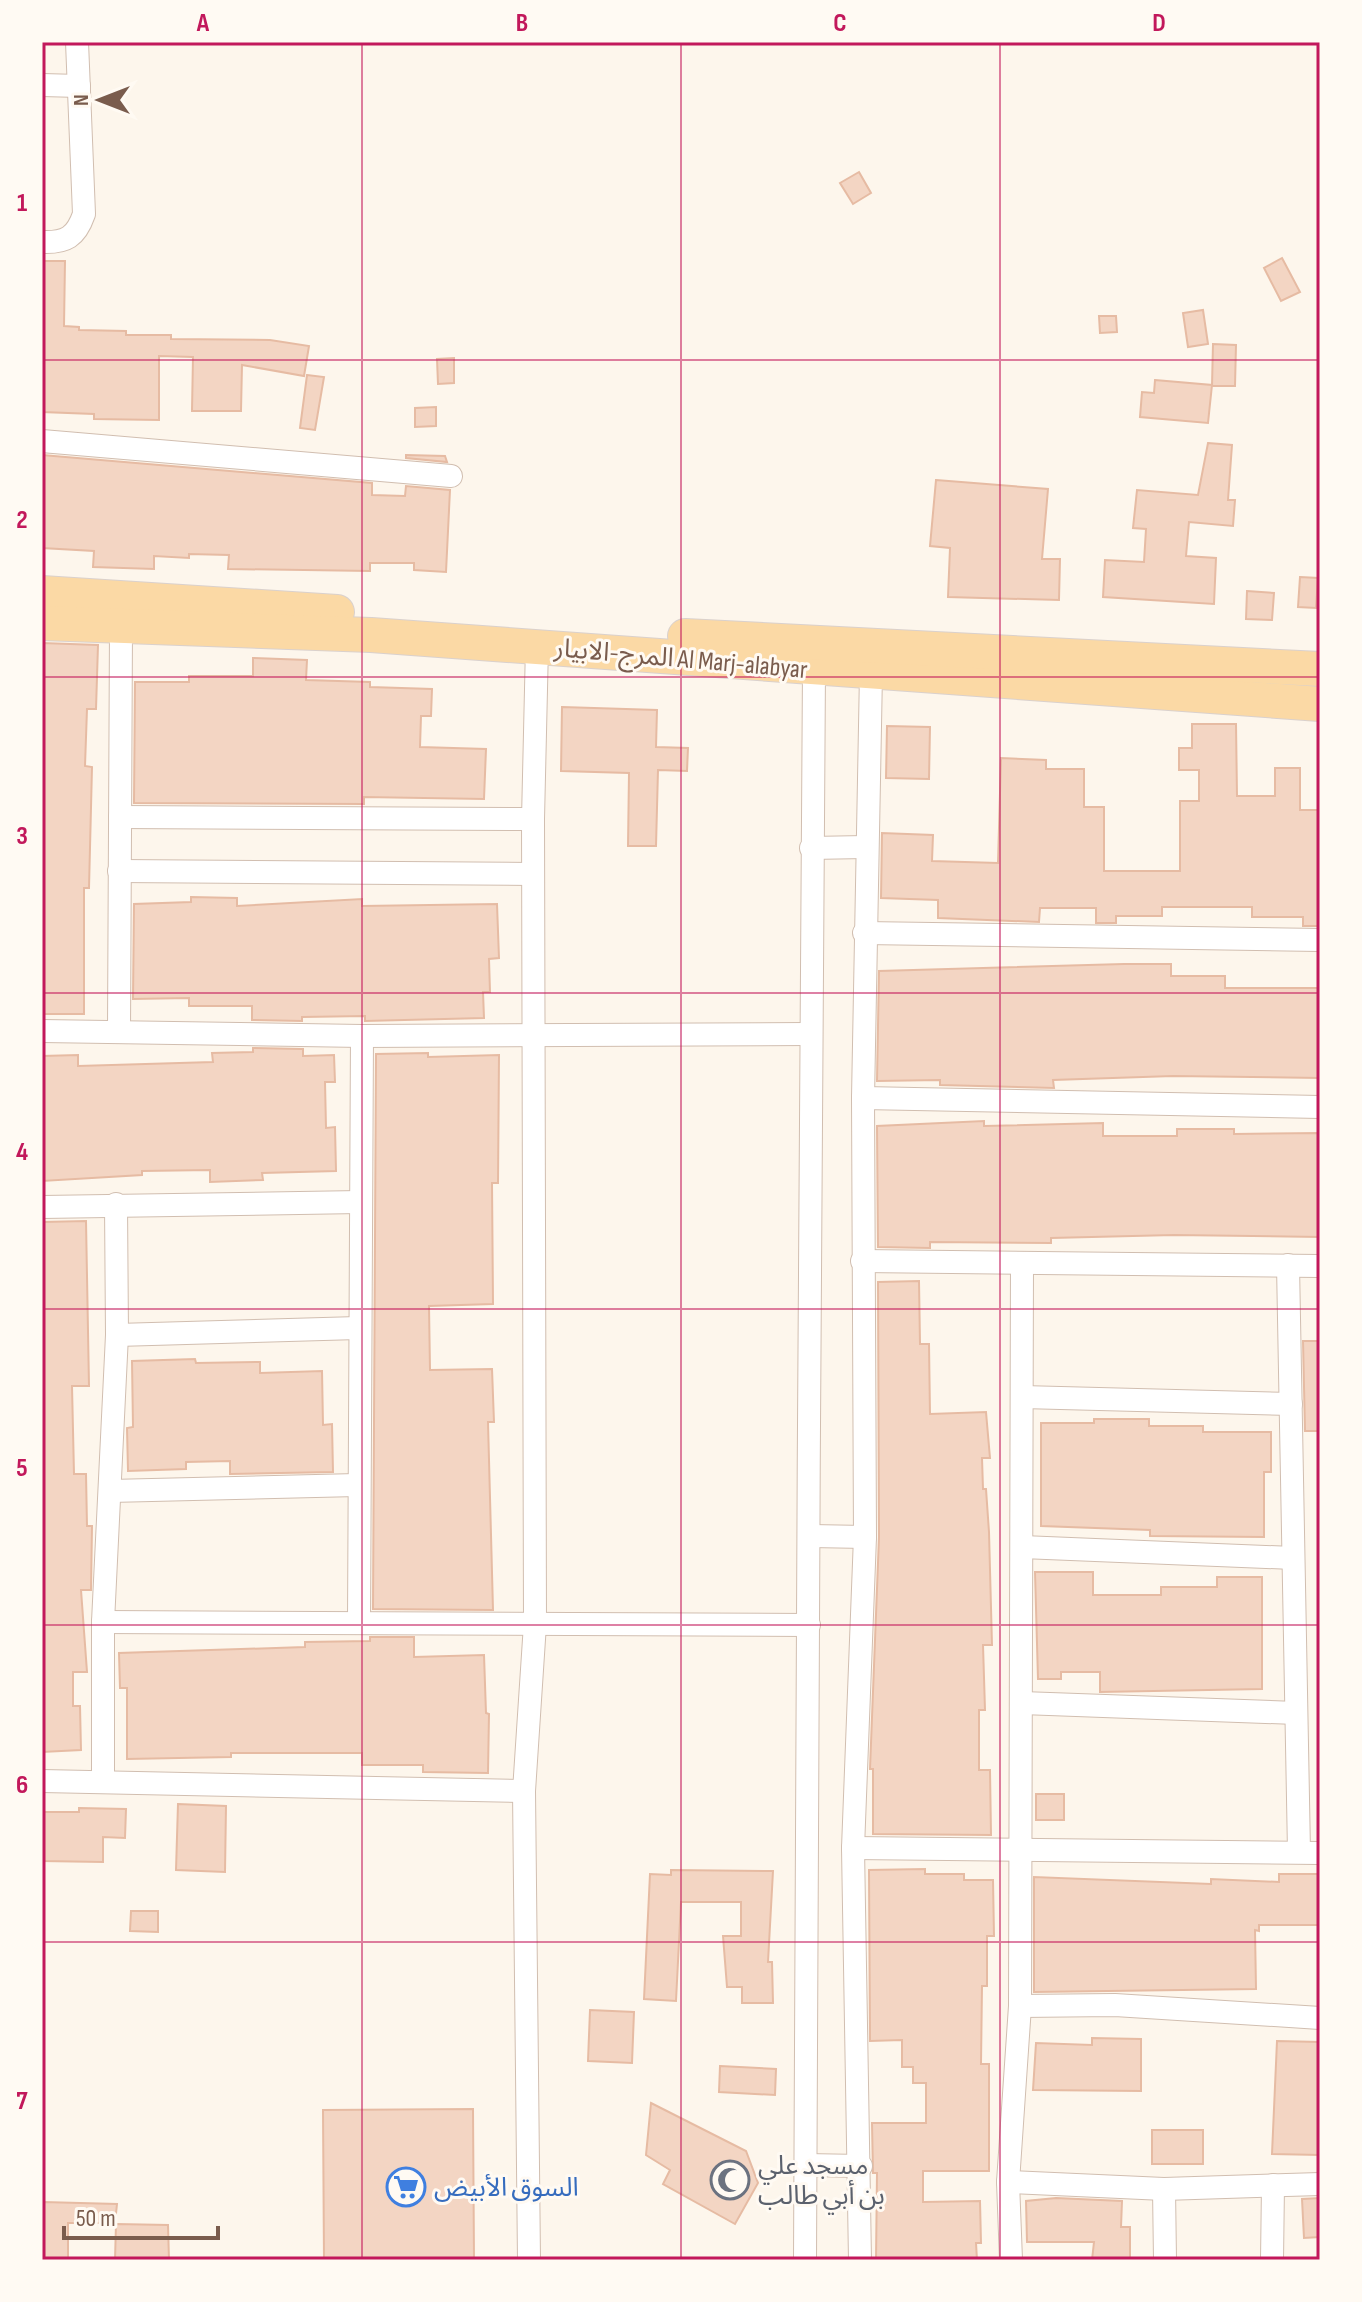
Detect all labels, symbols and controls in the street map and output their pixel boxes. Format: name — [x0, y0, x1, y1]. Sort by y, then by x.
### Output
text: A — [196, 8, 210, 39]
text: B — [516, 8, 528, 39]
text: C — [833, 8, 847, 39]
text: D — [1152, 8, 1166, 39]
north arrow — [60, 60, 140, 140]
text: N — [68, 94, 95, 106]
text: 1 — [17, 188, 27, 219]
text: 2 — [16, 505, 28, 536]
street label: المرج-الابيار Al Marj-alabyar — [552, 633, 809, 688]
text: 3 — [16, 821, 28, 852]
text: 4 — [16, 1137, 28, 1168]
text: 5 — [16, 1453, 28, 1484]
text: 6 — [16, 1770, 28, 1801]
text: 7 — [16, 2086, 28, 2117]
place label: مسجد علي بن أبي طالب — [758, 2151, 885, 2215]
mosque icon: مسجد علي بن أبي طالب — [709, 2159, 751, 2201]
supermarket icon: السوق الأبيض — [385, 2166, 427, 2208]
place label: السوق الأبيض — [434, 2173, 579, 2204]
scale bar — [64, 2190, 218, 2240]
text: 50 m — [76, 2204, 116, 2233]

